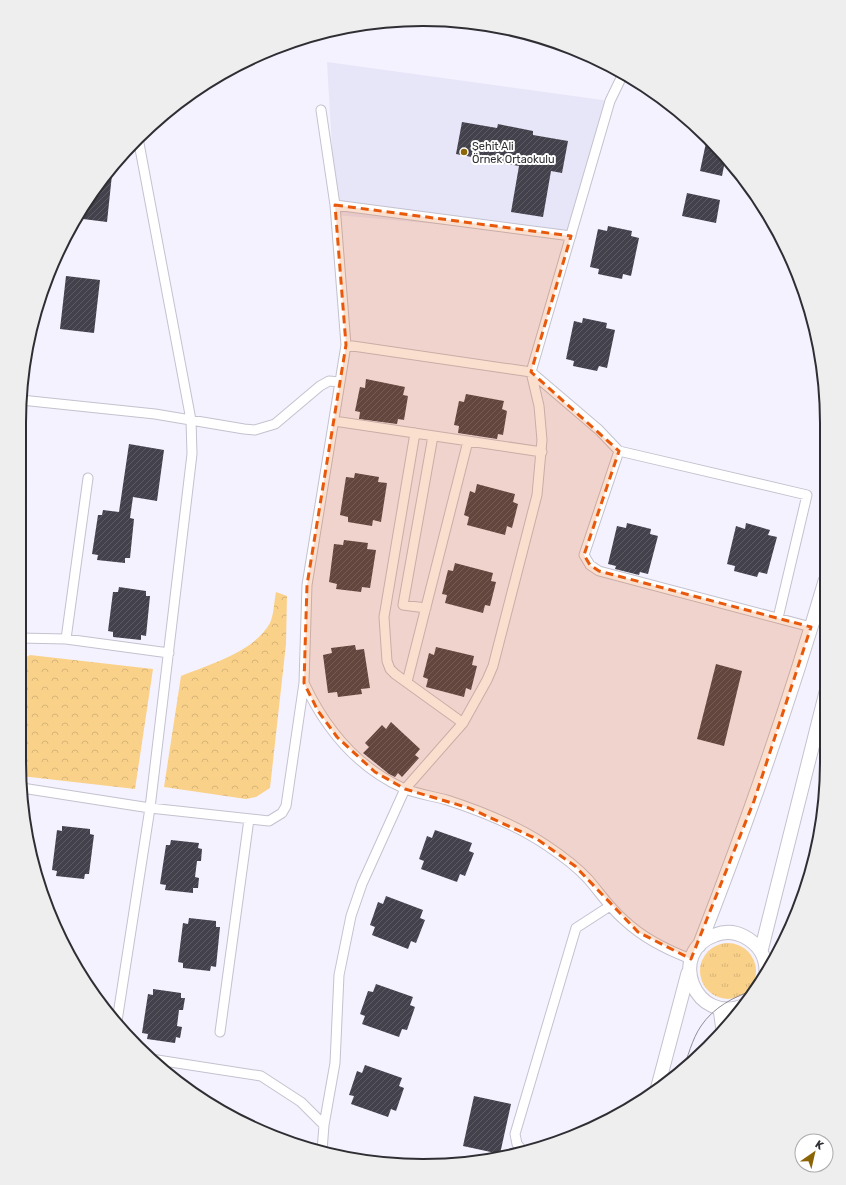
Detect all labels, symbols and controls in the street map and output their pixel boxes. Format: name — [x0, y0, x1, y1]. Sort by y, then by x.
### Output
place label: Şehit Ali Örnek Ortaokulu — [472, 140, 555, 166]
marker: Şehit Ali Örnek Ortaokulu — [459, 147, 469, 157]
north arrow — [794, 1133, 834, 1173]
text: K — [813, 1138, 827, 1153]

